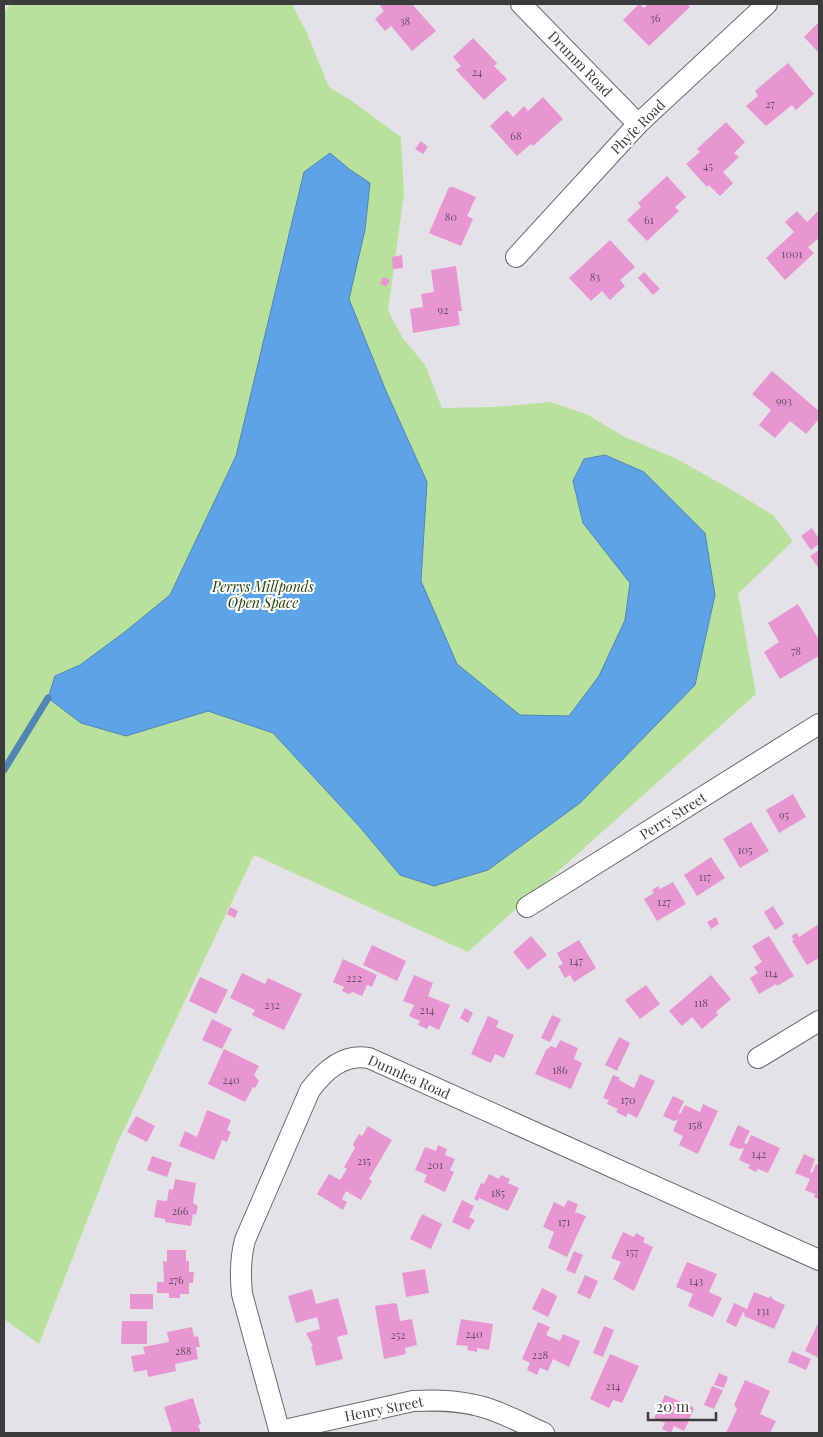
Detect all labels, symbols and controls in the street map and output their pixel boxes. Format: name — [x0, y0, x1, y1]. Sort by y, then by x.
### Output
house number: 36 — [650, 10, 661, 25]
house number: 38 — [400, 13, 411, 28]
street label: Drumm Road — [544, 27, 617, 101]
house number: 24 — [472, 64, 483, 79]
street label: Phyfe Road — [606, 95, 669, 158]
house number: 27 — [765, 96, 775, 111]
house number: 68 — [510, 128, 522, 143]
house number: 45 — [703, 158, 713, 173]
house number: 80 — [445, 209, 458, 224]
house number: 61 — [644, 212, 654, 227]
house number: 1001 — [781, 246, 803, 261]
house number: 83 — [590, 269, 600, 284]
house number: 92 — [438, 302, 448, 317]
house number: 993 — [776, 393, 792, 408]
park label: Perrys Millponds Open Space — [211, 577, 314, 612]
house number: 78 — [791, 643, 801, 658]
street label: Perry Street — [636, 787, 711, 844]
house number: 95 — [779, 807, 790, 822]
house number: 105 — [737, 842, 753, 857]
house number: 117 — [699, 869, 712, 884]
house number: 127 — [657, 894, 671, 909]
house number: 147 — [569, 953, 583, 968]
house number: 114 — [764, 965, 778, 980]
house number: 222 — [346, 970, 362, 985]
house number: 118 — [694, 995, 708, 1010]
house number: 232 — [264, 997, 280, 1012]
house number: 214 — [420, 1002, 435, 1017]
street label: Dunnlea Road — [365, 1050, 453, 1103]
house number: 186 — [552, 1062, 568, 1077]
house number: 240 — [222, 1072, 240, 1087]
house number: 170 — [620, 1092, 636, 1107]
house number: 158 — [688, 1117, 702, 1132]
house number: 142 — [752, 1146, 766, 1161]
house number: 215 — [357, 1153, 371, 1168]
house number: 201 — [427, 1157, 443, 1172]
house number: 185 — [491, 1185, 506, 1200]
house number: 266 — [172, 1203, 189, 1218]
house number: 171 — [558, 1214, 570, 1229]
house number: 157 — [626, 1244, 639, 1259]
house number: 276 — [168, 1272, 184, 1287]
house number: 143 — [689, 1273, 703, 1288]
house number: 131 — [757, 1303, 769, 1318]
house number: 240 — [465, 1326, 483, 1341]
house number: 252 — [390, 1327, 406, 1342]
house number: 288 — [175, 1343, 192, 1358]
house number: 228 — [532, 1347, 548, 1362]
house number: 214 — [606, 1378, 621, 1393]
scale bar — [648, 1390, 716, 1422]
street label: Henry Street — [343, 1391, 426, 1425]
text: 20 m — [656, 1396, 690, 1416]

